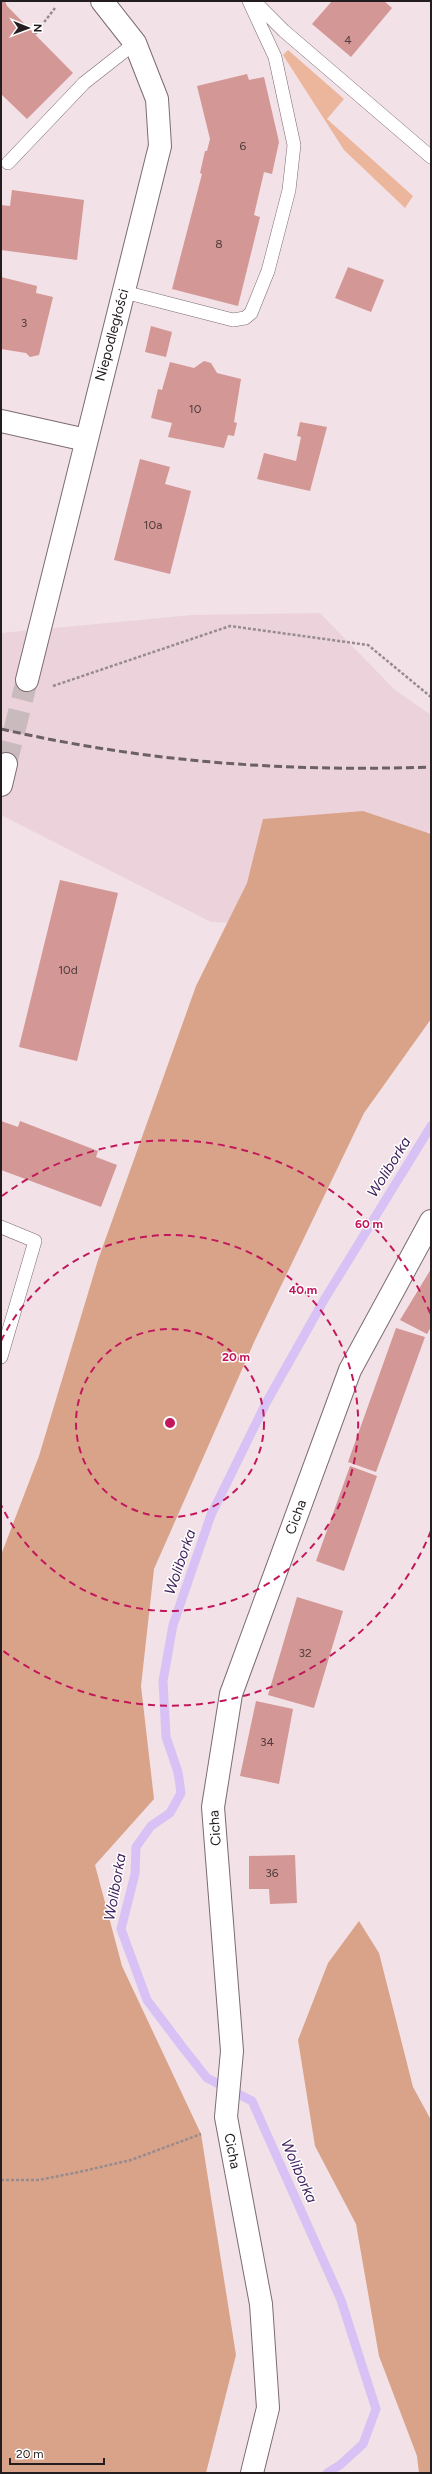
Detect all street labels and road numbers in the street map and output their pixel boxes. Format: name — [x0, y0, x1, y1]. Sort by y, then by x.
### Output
street label: Niepodległości — [92, 287, 132, 383]
street label: Cicha — [282, 1497, 310, 1537]
street label: Cicha — [205, 1810, 225, 1846]
street label: Cicha — [220, 2132, 244, 2170]

